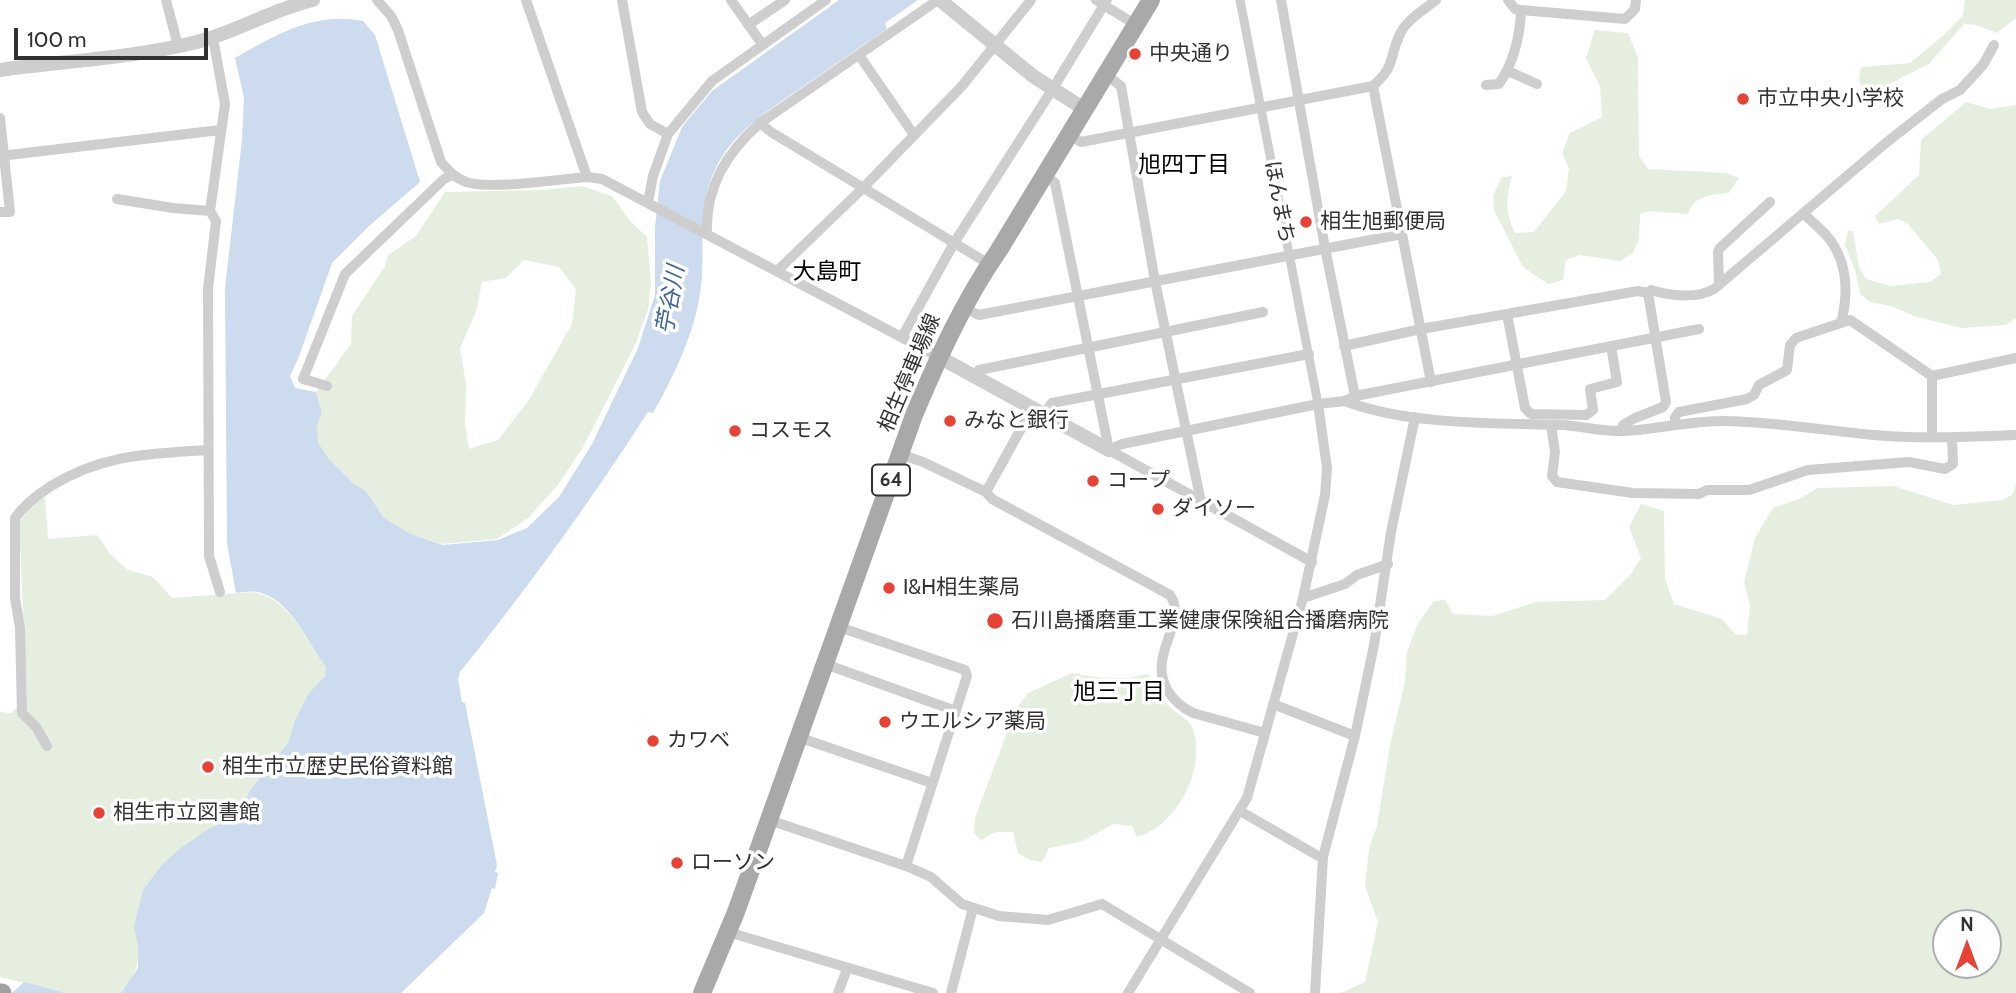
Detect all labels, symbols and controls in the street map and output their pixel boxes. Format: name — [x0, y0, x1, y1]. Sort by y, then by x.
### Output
scale bar — [18, 14, 212, 58]
text: 100 m — [27, 27, 86, 52]
place label: 中央通り — [1149, 41, 1233, 67]
marker: 中央通り — [1127, 46, 1143, 62]
place label: 市立中央小学校 — [1757, 86, 1904, 112]
marker: 市立中央小学校 — [1735, 91, 1751, 107]
district label: 旭四丁目 — [1138, 151, 1230, 179]
street label: ほんまち — [1259, 158, 1299, 246]
place label: 相生旭郵便局 — [1320, 209, 1446, 235]
marker: 相生旭郵便局 — [1298, 214, 1314, 230]
district label: 大島町 — [793, 258, 861, 286]
water label: 苧谷川 — [651, 264, 691, 336]
street label: 相生停車場線 — [874, 310, 946, 436]
place label: みなと銀行 — [964, 408, 1069, 434]
marker: みなと銀行 — [942, 413, 958, 429]
place label: コスモス — [749, 418, 833, 444]
marker: コスモス — [727, 423, 743, 439]
road number: 64 — [872, 464, 910, 495]
place label: コープ — [1107, 468, 1170, 494]
marker: コープ — [1085, 473, 1101, 489]
place label: ダイソー — [1172, 496, 1256, 522]
marker: ダイソー — [1150, 501, 1166, 517]
place label: I&H相生薬局 — [903, 575, 1020, 601]
marker: I&H相生薬局 — [881, 580, 897, 596]
place label: 石川島播磨重工業健康保険組合播磨病院 — [1011, 608, 1389, 634]
marker: 石川島播磨重工業健康保険組合播磨病院 — [985, 611, 1005, 631]
district label: 旭三丁目 — [1073, 678, 1165, 706]
place label: ウエルシア薬局 — [899, 709, 1046, 735]
marker: ウエルシア薬局 — [877, 714, 893, 730]
place label: カワベ — [667, 728, 730, 754]
marker: カワベ — [645, 733, 661, 749]
place label: 相生市立歴史民俗資料館 — [222, 754, 453, 780]
marker: 相生市立歴史民俗資料館 — [200, 759, 216, 775]
place label: 相生市立図書館 — [113, 800, 260, 826]
marker: 相生市立図書館 — [91, 805, 107, 821]
place label: ローソン — [691, 850, 775, 876]
marker: ローソン — [669, 855, 685, 871]
north arrow — [1932, 909, 2002, 979]
text: N — [1960, 913, 1974, 936]

